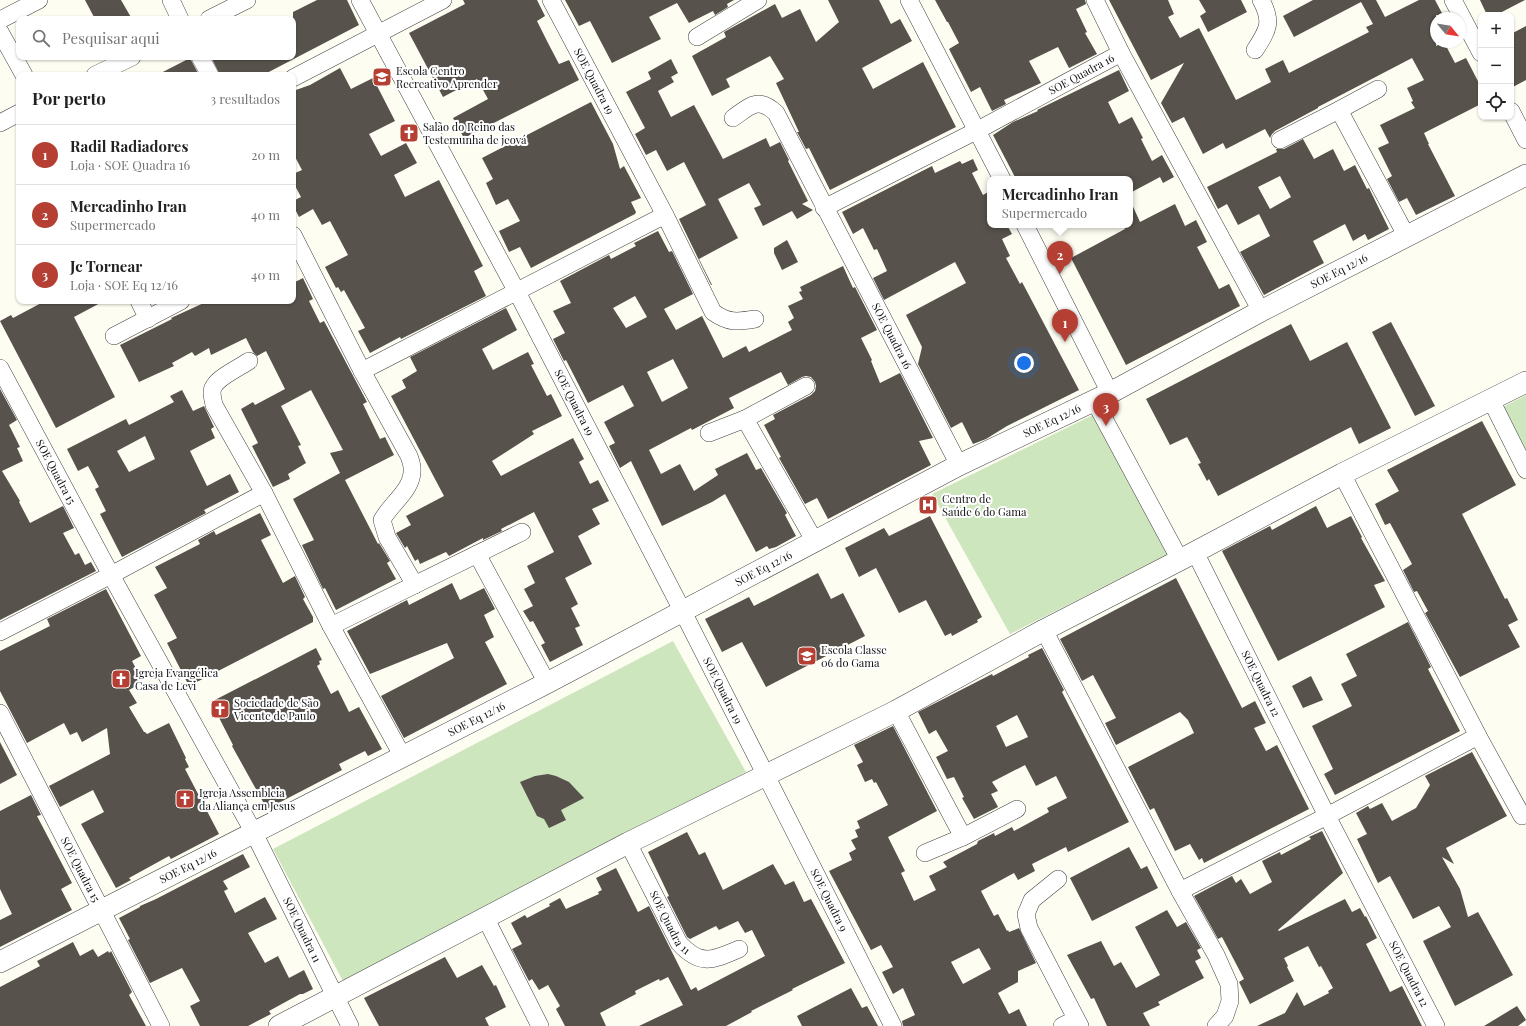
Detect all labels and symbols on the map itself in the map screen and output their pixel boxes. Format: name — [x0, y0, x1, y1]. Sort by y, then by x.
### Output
north arrow — [1430, 12, 1466, 48]
street label: SOE Quadra 19 — [571, 45, 618, 117]
street label: SOE Quadra 16 — [1046, 50, 1117, 98]
place label: Escola Centro Recreativo Aprender — [396, 63, 498, 91]
school or university icon: Escola Centro Recreativo Aprender — [371, 66, 393, 88]
place label: Salão do Reino das Testemunha de jeová — [423, 119, 527, 147]
church icon: Salão do Reino das Testemunha de jeová — [398, 122, 420, 144]
pin: 2 — [1047, 241, 1073, 274]
street label: SOE Eq 12/16 — [1308, 249, 1370, 291]
street label: SOE Quadra 16 — [869, 300, 916, 372]
pin: 1 — [1052, 309, 1078, 342]
your location — [1014, 353, 1034, 373]
street label: SOE Quadra 19 — [551, 367, 598, 438]
pin: 3 — [1093, 393, 1119, 426]
street label: SOE Eq 12/16 — [1020, 400, 1083, 440]
street label: SOE Quadra 15 — [33, 437, 80, 507]
place label: Centro de Saúde 6 do Gama — [942, 491, 1027, 519]
hospital icon: Centro de Saúde 6 do Gama — [917, 494, 939, 516]
street label: SOE Eq 12/16 — [732, 547, 795, 589]
place label: Escola Classe 06 do Gama — [821, 642, 887, 670]
school or university icon: Escola Classe 06 do Gama — [796, 645, 818, 667]
street label: SOE Quadra 12 — [1238, 648, 1284, 719]
street label: SOE Quadra 19 — [700, 654, 747, 726]
place label: Igreja Evangélica Casa de Levi — [135, 665, 219, 693]
church icon: Igreja Evangélica Casa de Levi — [110, 668, 132, 690]
place label: Sociedade de São Vicente de Paulo — [233, 695, 319, 723]
street label: SOE Eq 12/16 — [445, 697, 508, 739]
church icon: Sociedade de São Vicente de Paulo — [209, 698, 231, 720]
place label: Igreja Assembleia da Aliança em Jesus — [199, 785, 295, 813]
church icon: Igreja Assembleia da Aliança em Jesus — [174, 788, 196, 810]
street label: SOE Quadra 15 — [58, 834, 104, 905]
street label: SOE Eq 12/16 — [157, 845, 219, 887]
street label: SOE Quadra 9 — [807, 866, 852, 934]
street label: SOE Quadra 11 — [647, 888, 694, 958]
street label: SOE Quadra 11 — [280, 894, 325, 965]
street label: SOE Quadra 12 — [1386, 938, 1433, 1009]

